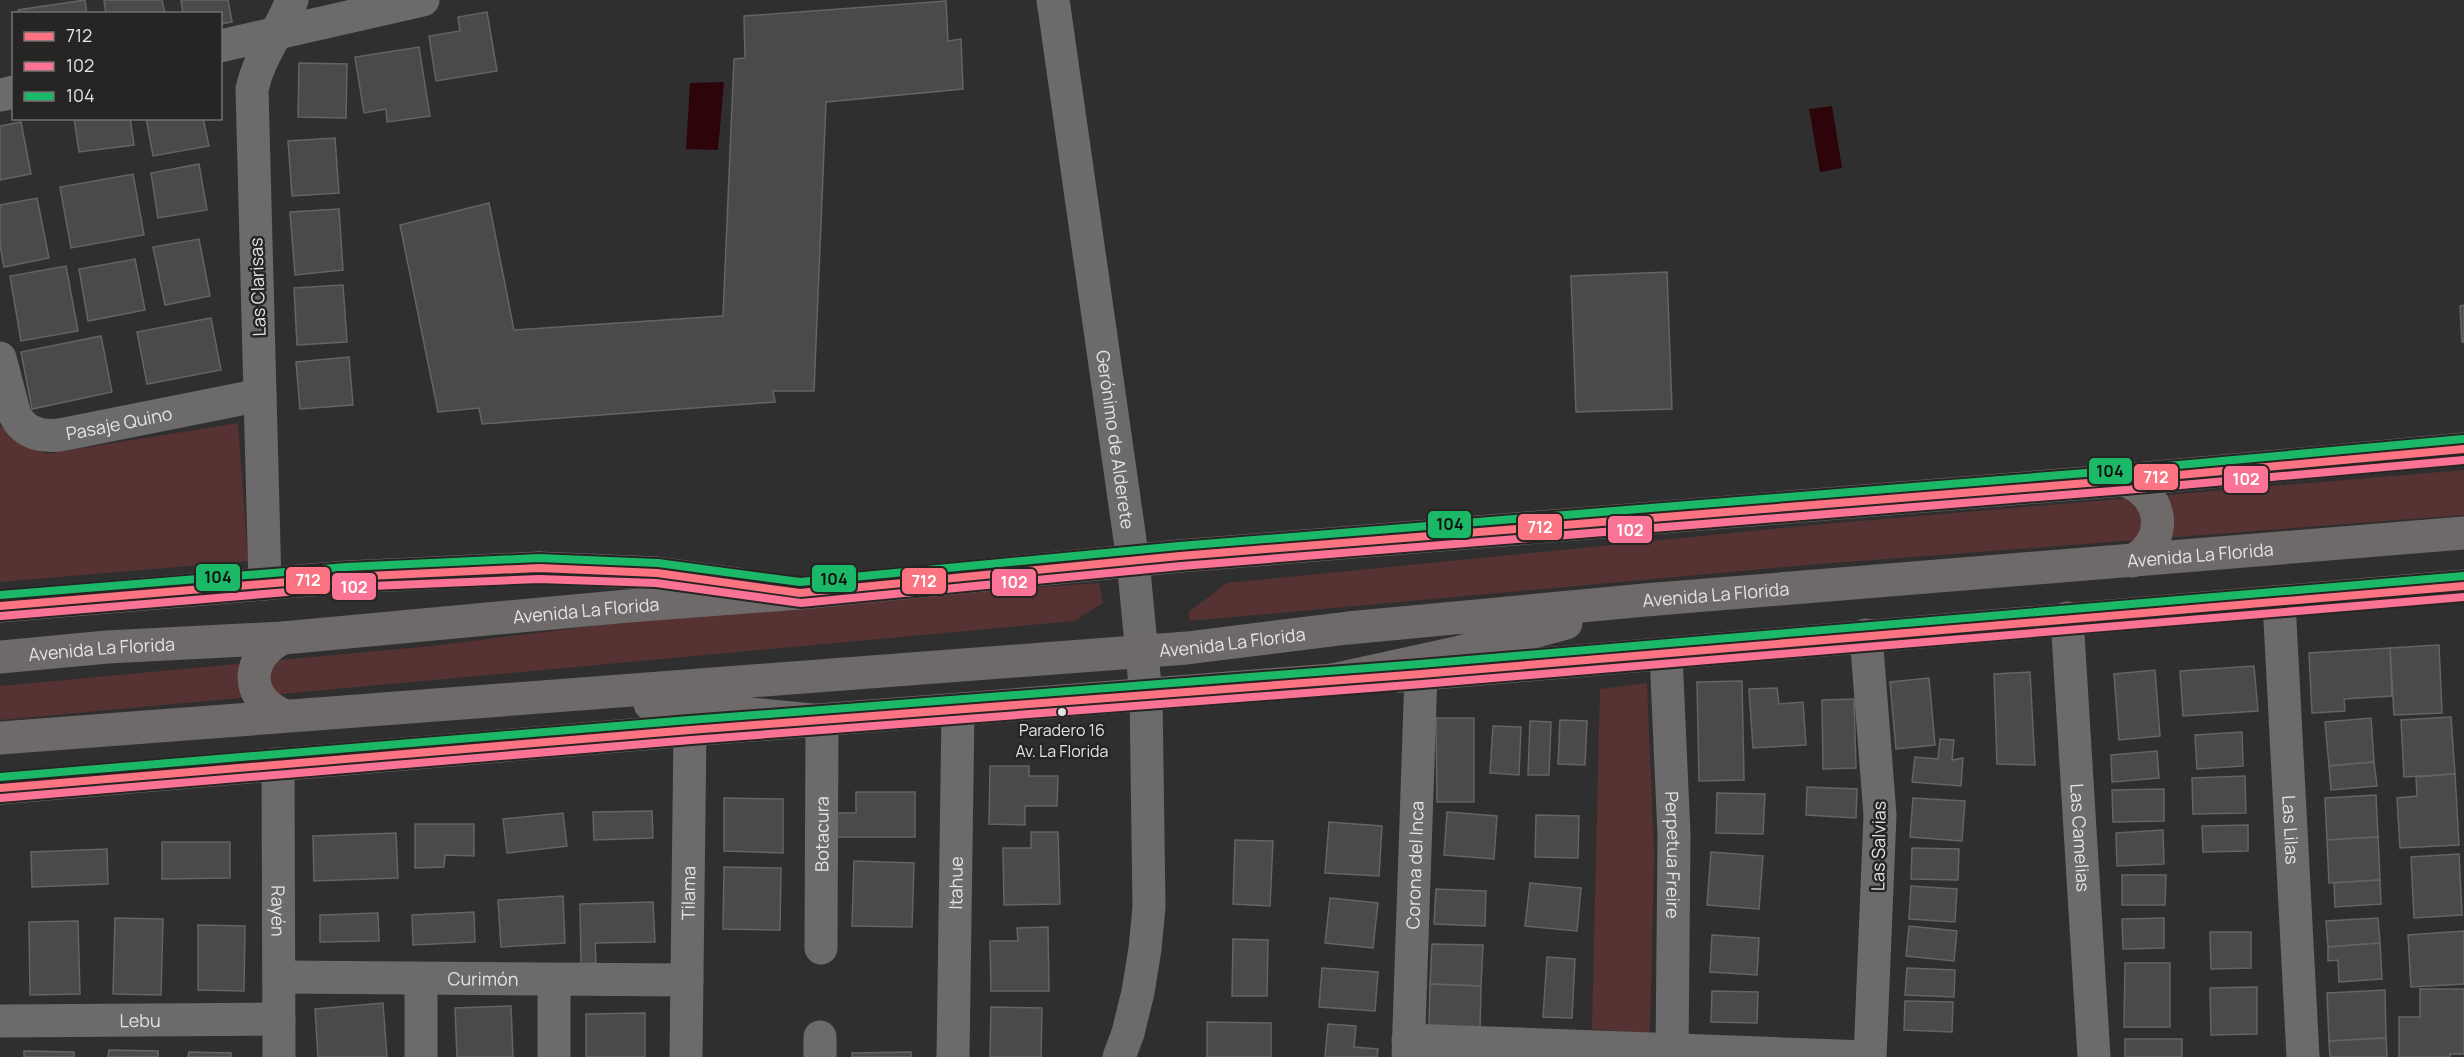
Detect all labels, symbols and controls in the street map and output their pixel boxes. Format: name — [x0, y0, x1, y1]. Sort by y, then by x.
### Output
legend — [12, 12, 222, 120]
text: 712 — [66, 23, 92, 47]
text: 102 — [66, 53, 94, 77]
text: 104 — [66, 83, 95, 107]
street label: Las Clarisas — [243, 237, 271, 337]
street label: Gerónimo de Alderete — [1091, 349, 1140, 531]
street label: Pasaje Quino — [64, 401, 174, 446]
line badge: 104 — [2088, 457, 2133, 485]
text: 104 — [2096, 460, 2124, 482]
line badge: 712 — [2133, 463, 2179, 491]
line badge: 102 — [2223, 465, 2269, 494]
text: 712 — [2143, 466, 2169, 488]
text: 102 — [2232, 468, 2260, 490]
line badge: 104 — [1427, 510, 1472, 539]
text: 104 — [1436, 513, 1464, 535]
line badge: 712 — [1517, 513, 1563, 541]
line badge: 102 — [1607, 515, 1653, 544]
text: 712 — [1527, 516, 1553, 538]
text: 102 — [1616, 519, 1644, 541]
street label: Avenida La Florida — [2126, 537, 2274, 573]
line badge: 104 — [195, 563, 241, 592]
line badge: 104 — [811, 564, 857, 593]
text: 104 — [204, 566, 232, 588]
line badge: 712 — [285, 566, 331, 595]
line badge: 712 — [901, 567, 947, 595]
text: 104 — [820, 568, 848, 590]
line badge: 102 — [991, 568, 1037, 597]
text: 712 — [295, 569, 321, 591]
text: 712 — [911, 570, 937, 592]
text: 102 — [1000, 571, 1028, 593]
line badge: 102 — [331, 572, 377, 601]
text: 102 — [340, 576, 368, 598]
street label: Avenida La Florida — [1642, 576, 1790, 612]
street label: Avenida La Florida — [512, 592, 660, 629]
street label: Avenida La Florida — [1158, 621, 1307, 662]
street label: Avenida La Florida — [27, 632, 176, 666]
marker: Paradero 16 Av. La Florida — [1056, 706, 1068, 718]
place label: Paradero 16 Av. La Florida — [1016, 719, 1108, 762]
street label: Las Camelias — [2065, 783, 2096, 893]
street label: Perpetua Freire — [1660, 791, 1686, 919]
street label: Las Lilas — [2277, 794, 2305, 865]
street label: Botacura — [809, 796, 834, 872]
street label: Corona del Inca — [1400, 800, 1429, 930]
street label: Las Salvias — [1865, 801, 1891, 891]
street label: Itahue — [943, 856, 968, 910]
street label: Tilama — [676, 866, 700, 920]
street label: Rayén — [266, 885, 291, 937]
street label: Curimón — [447, 966, 519, 991]
street label: Lebu — [119, 1008, 161, 1032]

